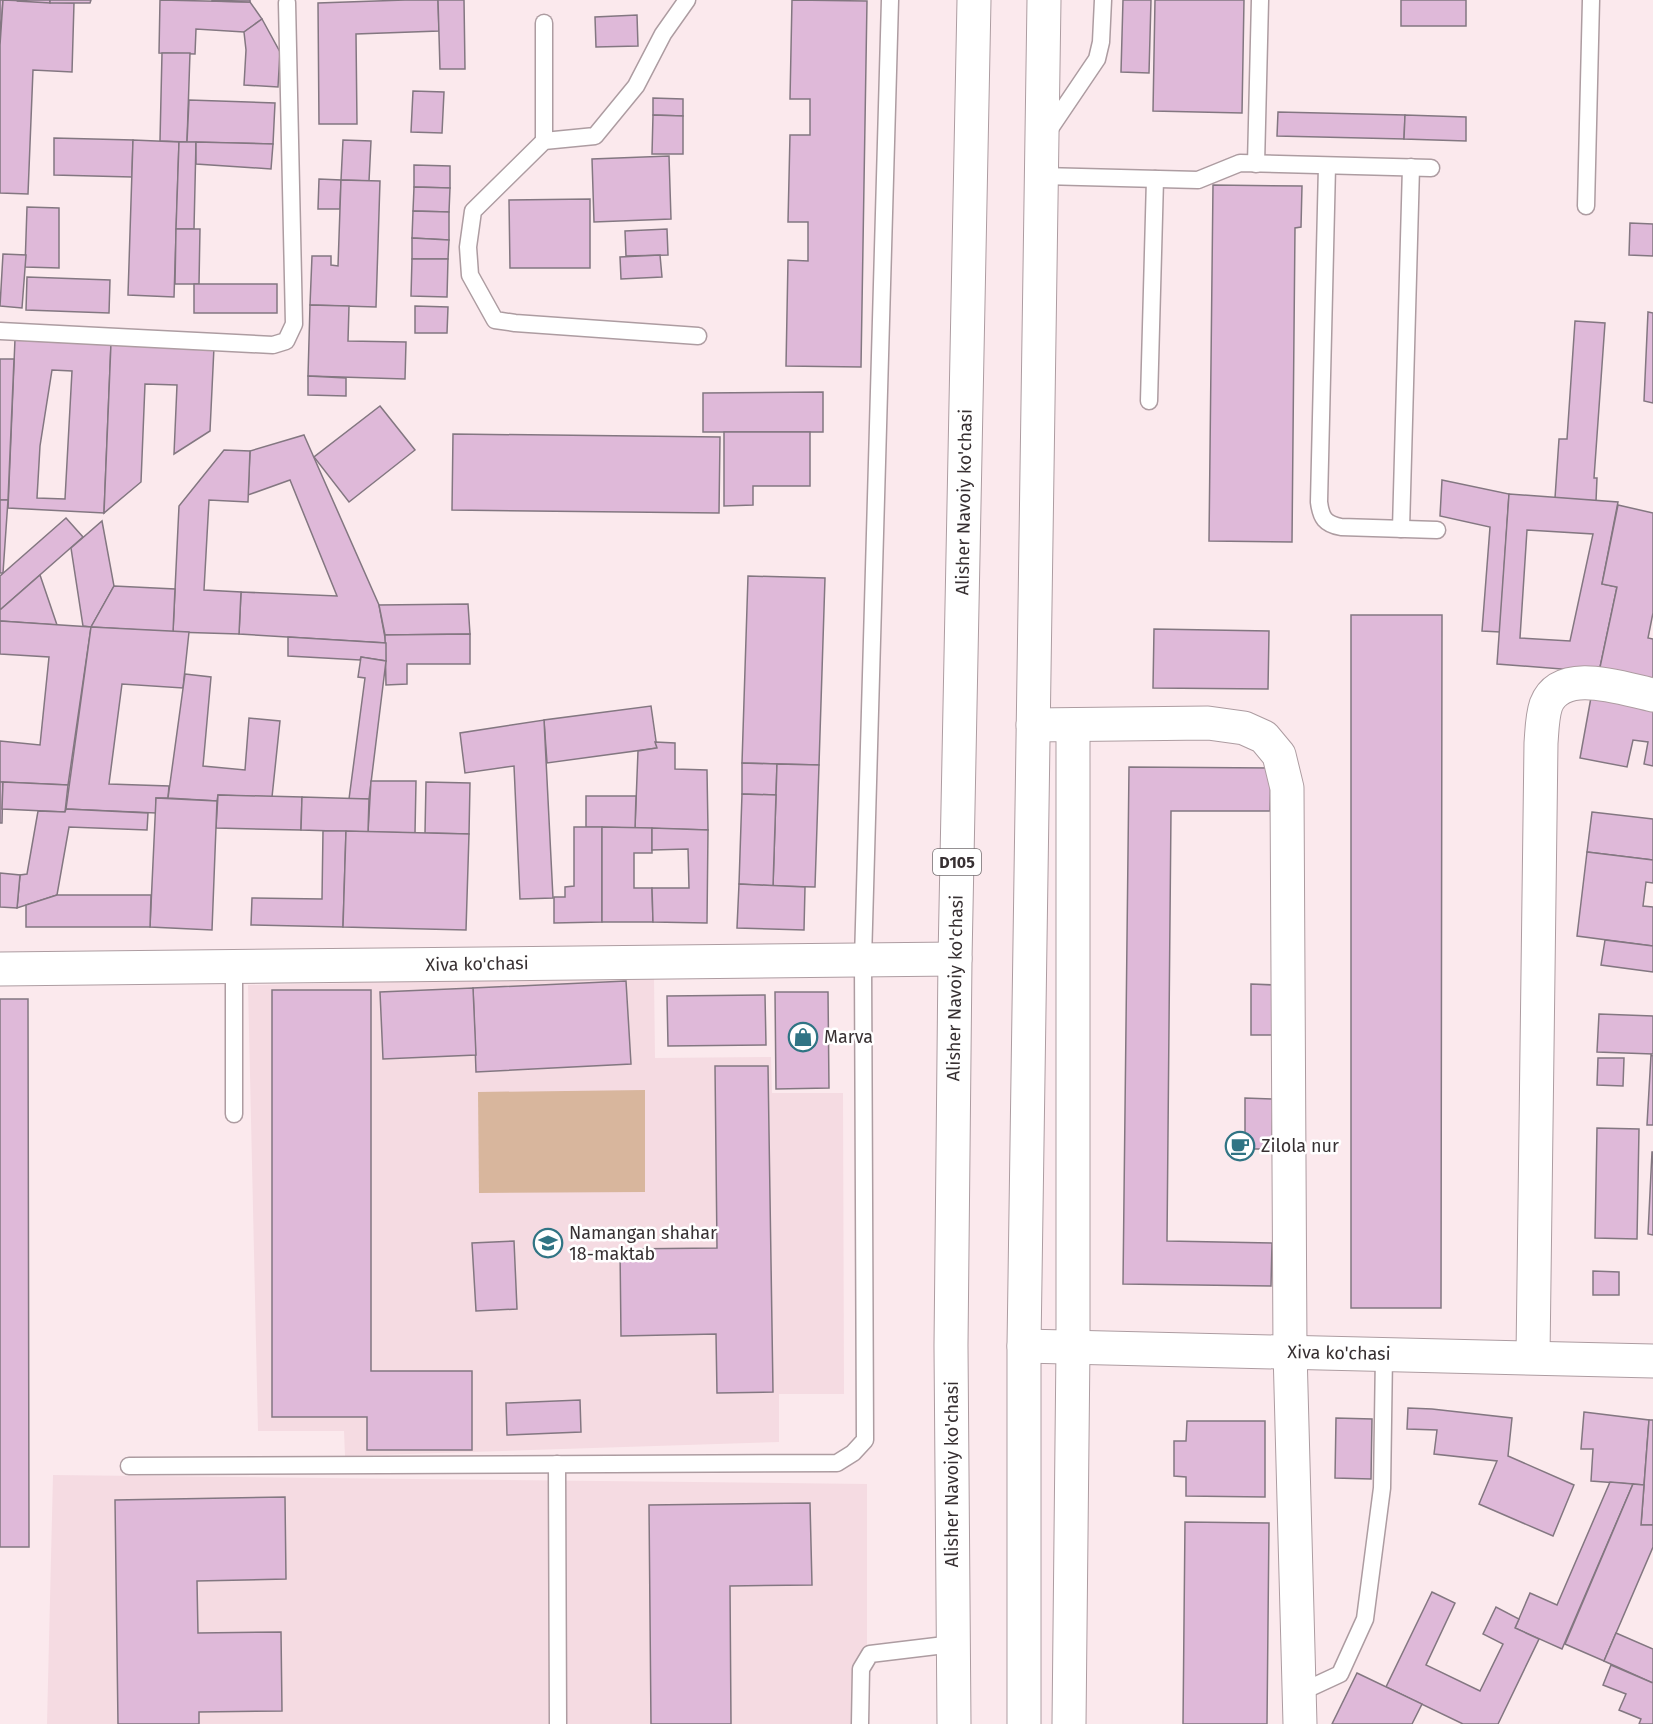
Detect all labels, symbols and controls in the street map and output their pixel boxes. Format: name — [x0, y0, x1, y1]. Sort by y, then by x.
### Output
street label: Alisher Navoiy ko'chasi — [951, 409, 977, 595]
road number: D105 — [933, 849, 981, 875]
street label: Alisher Navoiy ko'chasi — [942, 895, 968, 1081]
street label: Xiva ko'chasi — [425, 952, 529, 976]
shop icon: Marva — [787, 1021, 819, 1053]
place label: Marva — [824, 1026, 873, 1048]
cafe icon: Zilola nur — [1224, 1130, 1256, 1162]
place label: Zilola nur — [1261, 1135, 1339, 1157]
place label: Namangan shahar 18-maktab — [569, 1222, 717, 1265]
school or university icon: Namangan shahar 18-maktab — [532, 1227, 564, 1259]
street label: Xiva ko'chasi — [1287, 1341, 1391, 1365]
street label: Alisher Navoiy ko'chasi — [941, 1381, 963, 1567]

